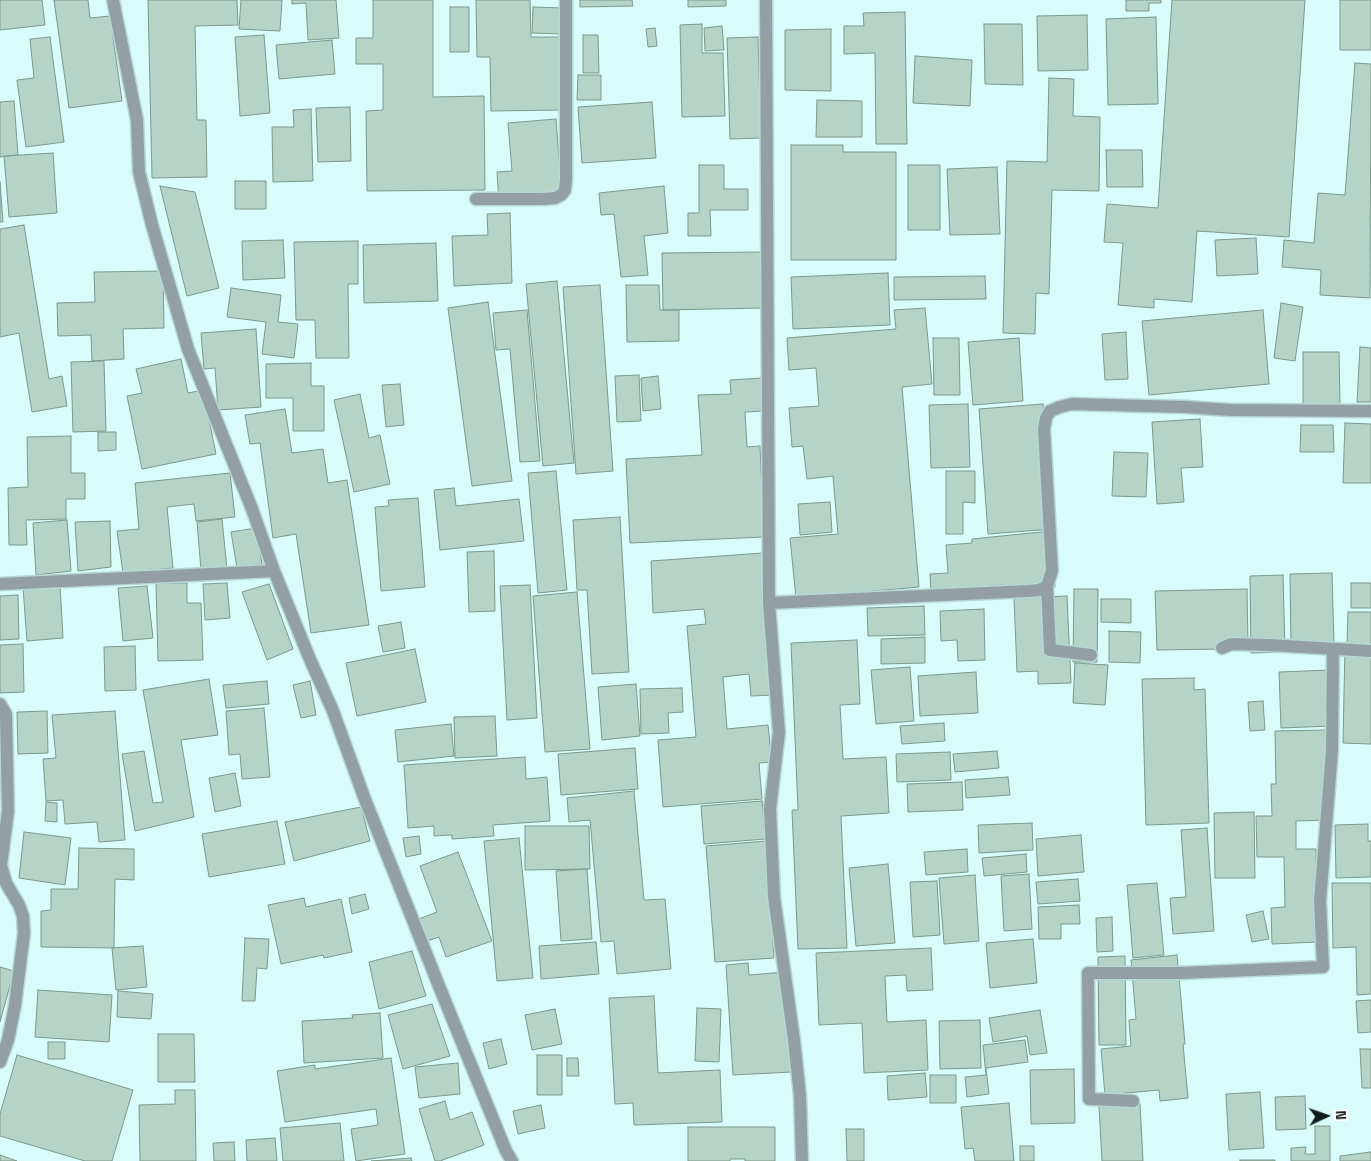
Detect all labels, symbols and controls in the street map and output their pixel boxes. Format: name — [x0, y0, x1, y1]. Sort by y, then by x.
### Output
north arrow — [1301, 1091, 1351, 1141]
text: N — [1332, 1110, 1350, 1120]

